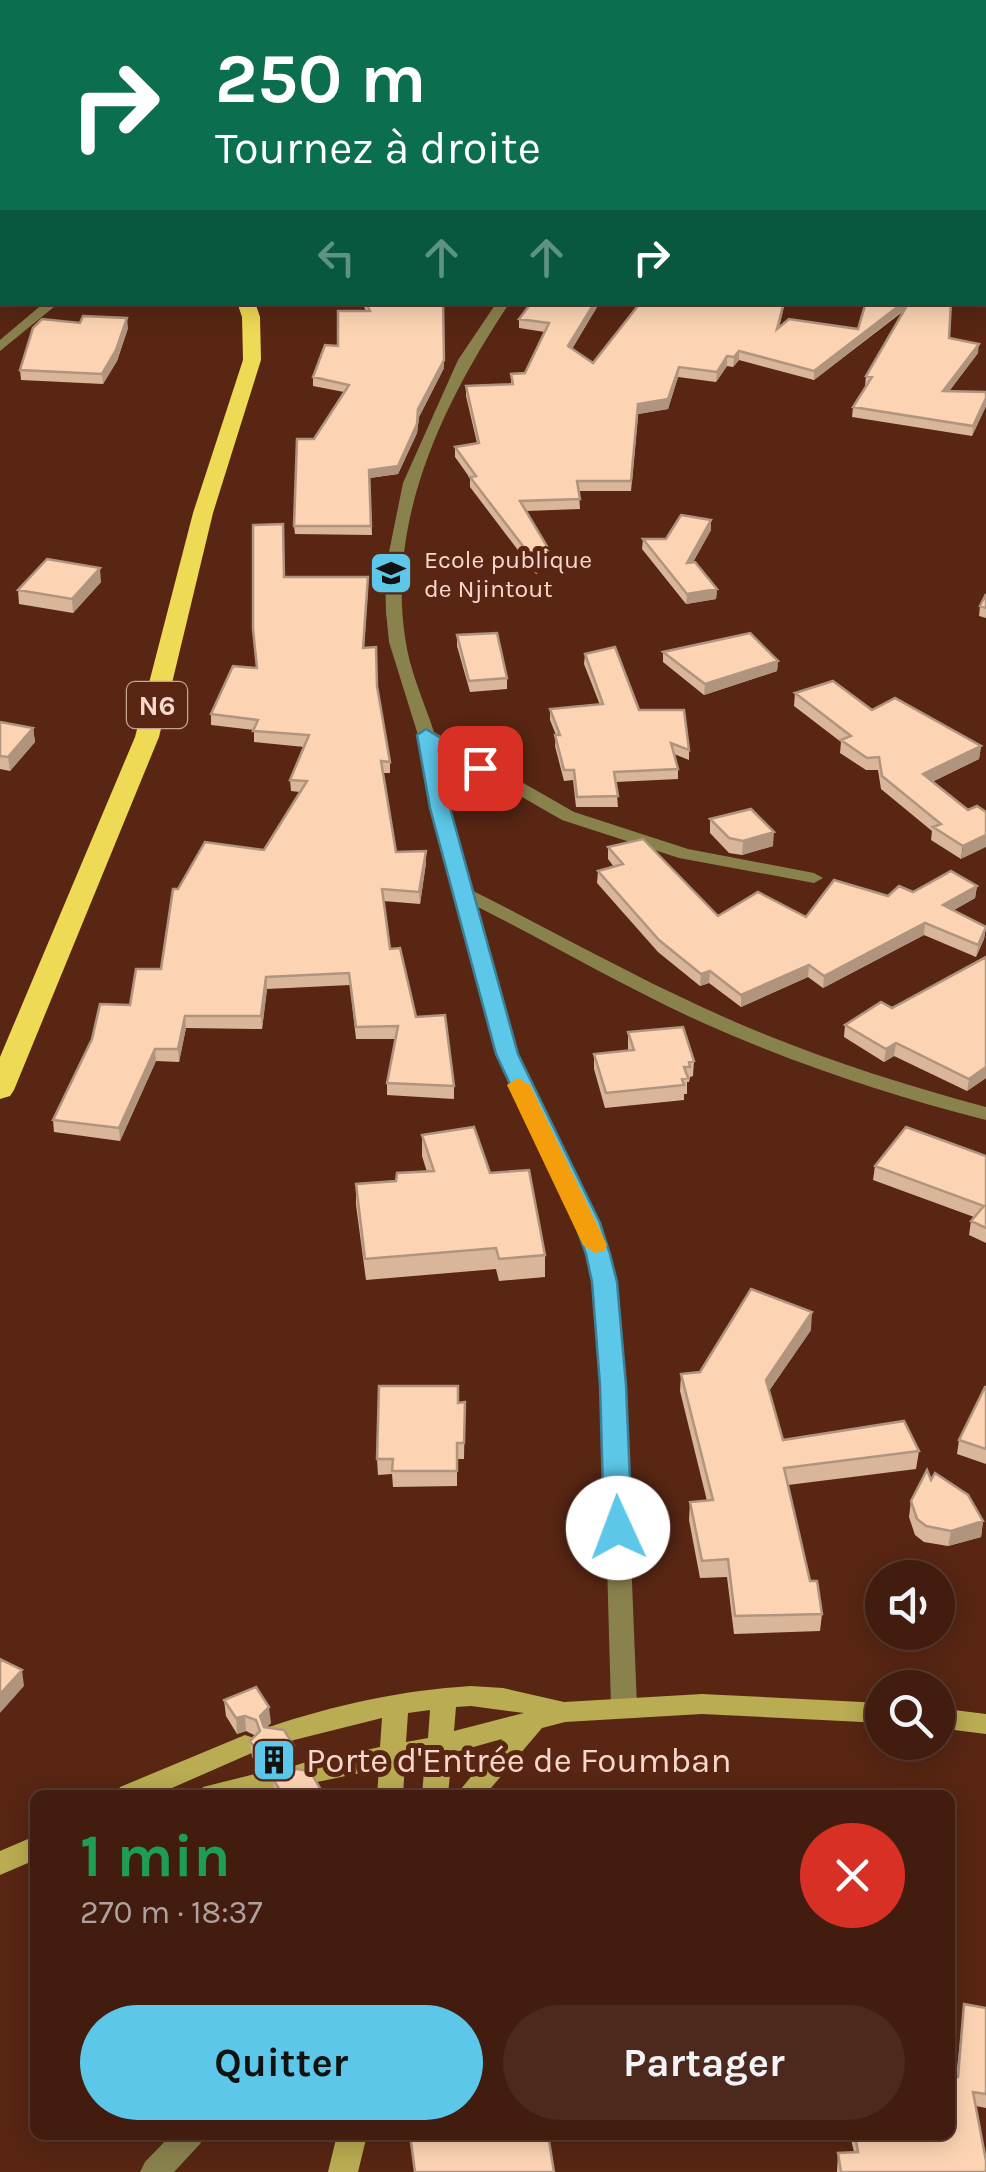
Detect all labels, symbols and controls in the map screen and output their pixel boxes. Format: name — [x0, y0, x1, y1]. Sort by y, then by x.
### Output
text: 250 m — [215, 38, 427, 120]
icon: right — [50, 40, 180, 170]
text: Tournez à droite — [215, 122, 541, 174]
icon: left — [309, 230, 364, 285]
icon: ahead — [414, 230, 469, 285]
icon: ahead — [519, 230, 574, 285]
icon: right — [624, 230, 679, 285]
place label: Ecole publique de Njintout — [424, 545, 592, 603]
school or university icon: Ecole publique de Njintout — [368, 550, 414, 596]
road number: N6 — [127, 682, 187, 728]
pin — [438, 726, 523, 811]
icon: arrive — [453, 741, 508, 796]
position arrow — [566, 1476, 670, 1580]
map controls — [865, 1560, 955, 1760]
button: sound — [865, 1560, 955, 1650]
button: search — [865, 1670, 955, 1760]
building icon: Porte d'Entrée de Foumban — [251, 1737, 297, 1783]
place label: Porte d'Entrée de Foumban — [306, 1740, 732, 1781]
text: 1 min — [80, 1821, 231, 1891]
button: close — [800, 1823, 905, 1928]
text: 270 m · 18:37 — [80, 1894, 263, 1931]
button: Quitter — [80, 2005, 483, 2120]
button: Partager — [503, 2005, 905, 2120]

